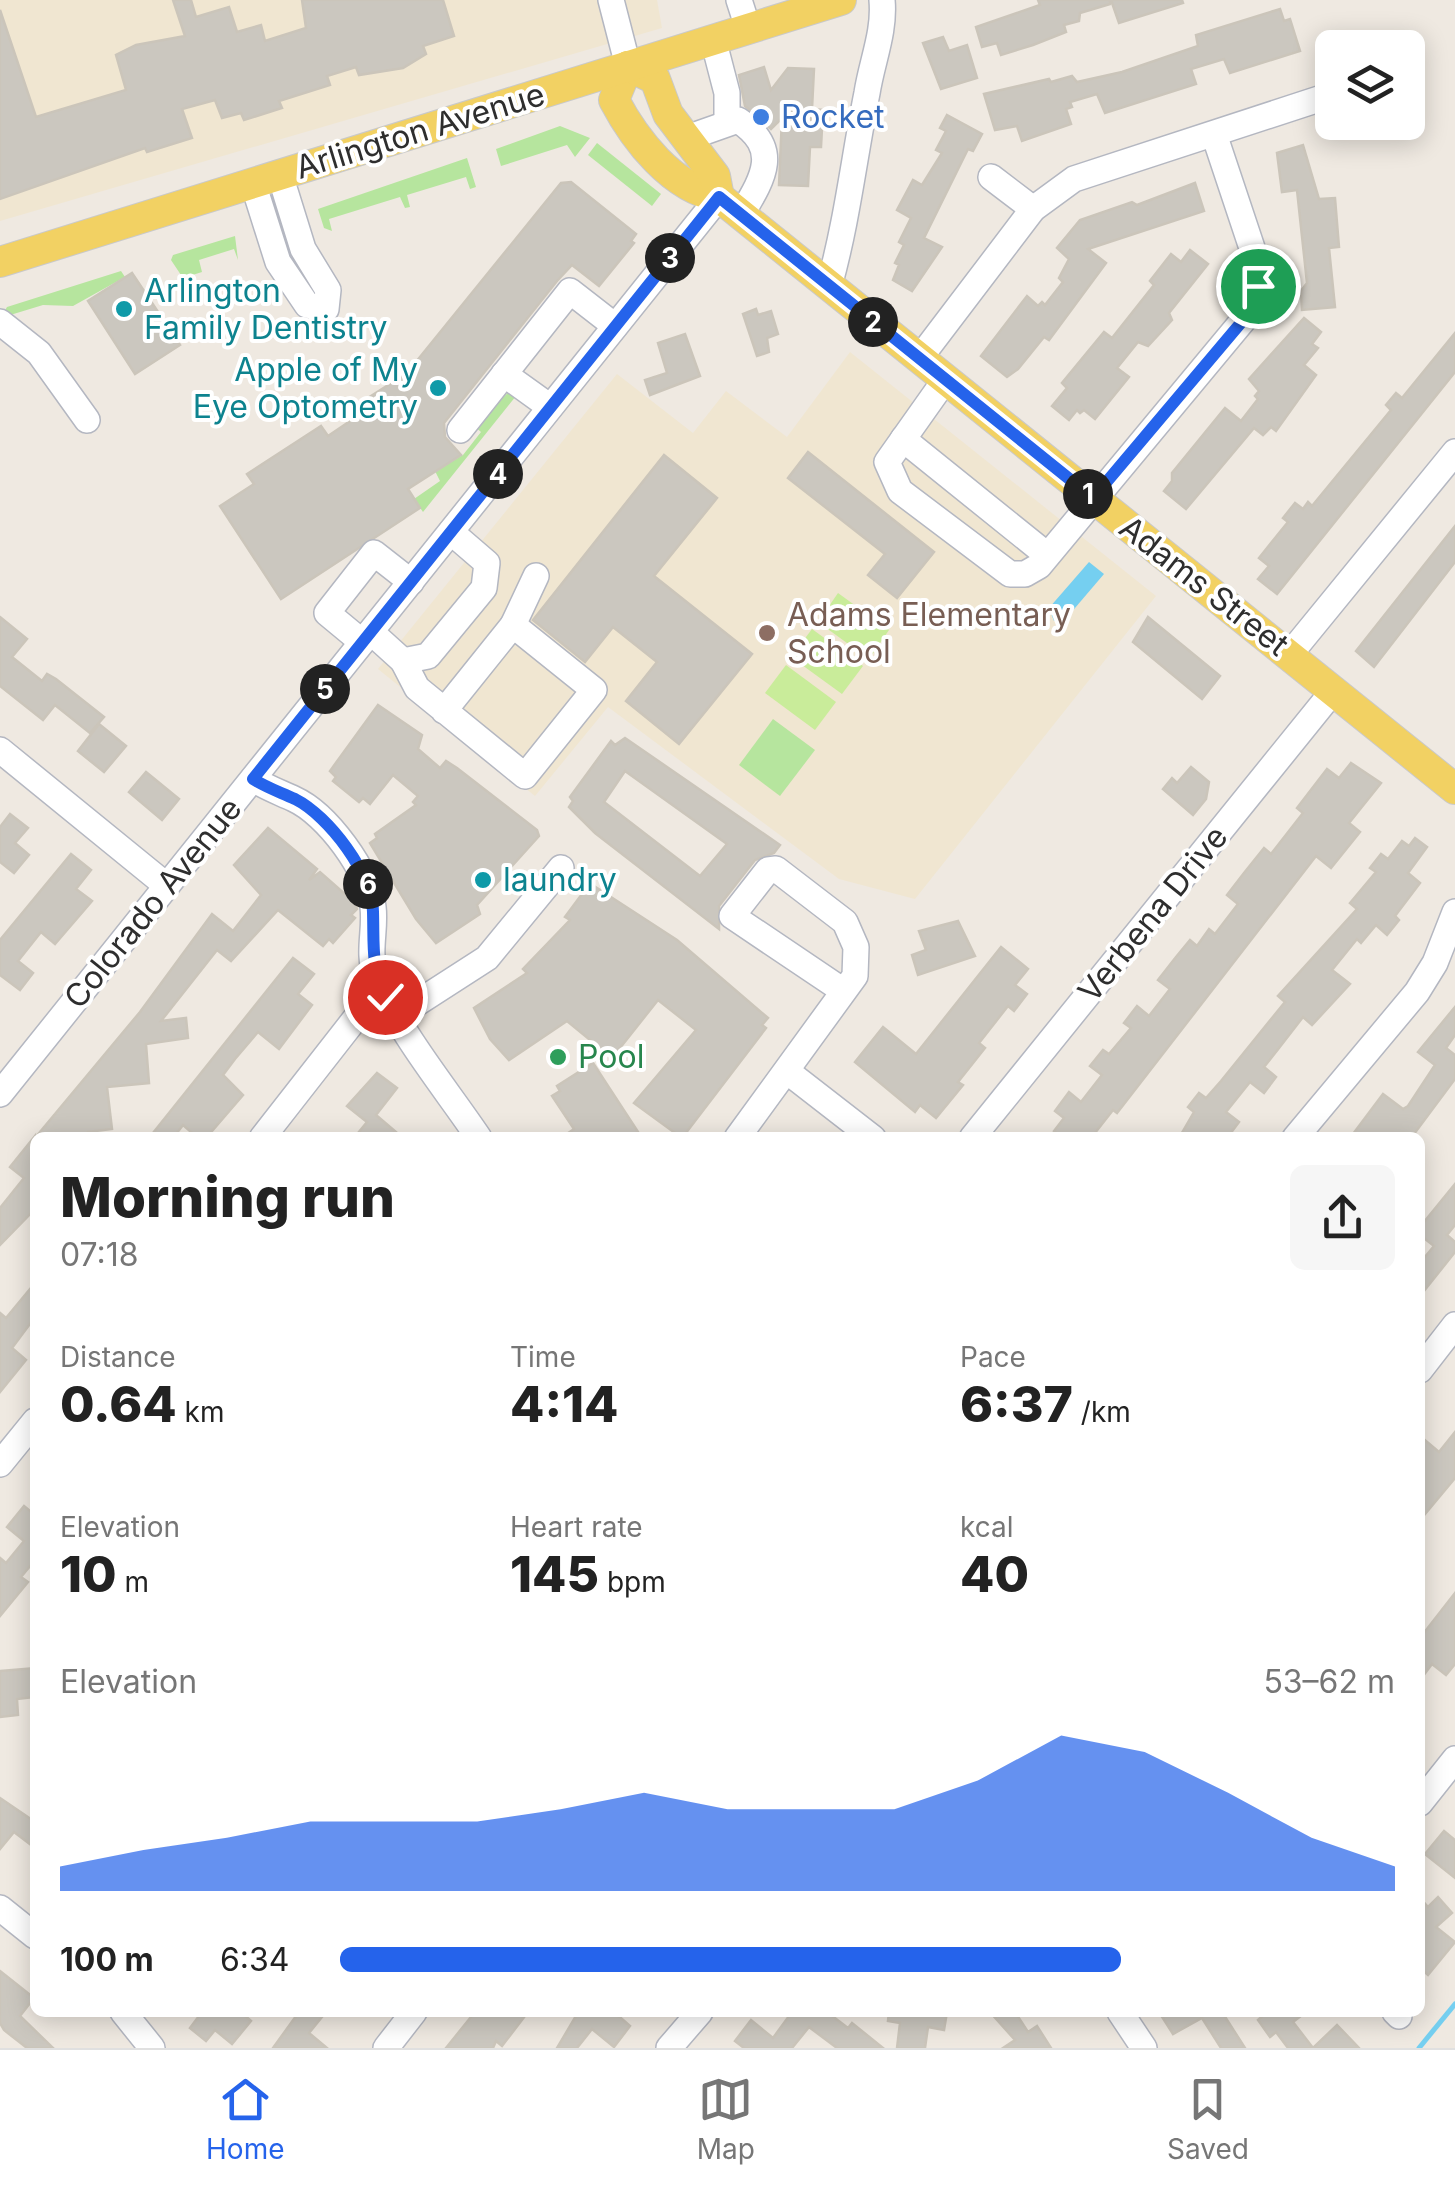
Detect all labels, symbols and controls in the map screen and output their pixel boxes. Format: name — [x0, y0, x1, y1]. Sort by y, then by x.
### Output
map controls — [1315, 30, 1425, 140]
button: layers — [1315, 30, 1425, 140]
street label: Arlington Avenue — [291, 74, 549, 187]
place label: Rocket — [781, 97, 885, 136]
marker: Rocket — [750, 106, 772, 128]
pin: 3 — [645, 233, 695, 283]
text: 3 — [661, 241, 679, 275]
pin — [1216, 244, 1301, 329]
icon: arrive — [1231, 259, 1286, 314]
place label: Arlington Family Dentistry — [144, 271, 388, 347]
pin: 2 — [848, 297, 898, 347]
marker: Arlington Family Dentistry — [113, 298, 135, 320]
text: 2 — [864, 305, 882, 339]
place label: Apple of My Eye Optometry — [193, 350, 418, 426]
marker: Apple of My Eye Optometry — [427, 377, 449, 399]
pin: 4 — [473, 449, 523, 499]
text: 4 — [489, 457, 507, 491]
pin: 1 — [1063, 469, 1113, 519]
text: 1 — [1082, 477, 1094, 511]
street label: Adams Street — [1112, 507, 1297, 664]
place label: Adams Elementary School — [787, 595, 1071, 671]
marker: Adams Elementary School — [756, 622, 778, 644]
pin: 5 — [300, 664, 350, 714]
text: 5 — [316, 672, 334, 706]
street label: Colorado Avenue — [56, 789, 249, 1016]
street label: Verbena Drive — [1070, 818, 1235, 1010]
pin: 6 — [343, 859, 393, 909]
place label: laundry — [503, 860, 617, 899]
text: 6 — [359, 867, 377, 901]
marker: laundry — [472, 869, 494, 891]
pin — [343, 955, 428, 1040]
icon: check — [358, 970, 413, 1025]
place label: Pool — [578, 1037, 644, 1076]
marker: Pool — [547, 1046, 569, 1068]
text: Morning run — [60, 1164, 395, 1230]
button: share — [1290, 1165, 1395, 1270]
text: 07:18 — [60, 1235, 139, 1274]
text: Distance — [60, 1340, 176, 1374]
text: Time — [510, 1340, 576, 1374]
text: Pace — [960, 1340, 1026, 1374]
text: 0.64 — [60, 1374, 177, 1434]
text: 4:14 — [510, 1374, 619, 1434]
text: 6:37 — [960, 1374, 1073, 1434]
text: km — [177, 1395, 224, 1429]
text: /km — [1073, 1395, 1131, 1429]
text: Elevation — [60, 1510, 180, 1544]
text: Heart rate — [510, 1510, 643, 1544]
text: kcal — [960, 1510, 1014, 1544]
text: 10 — [60, 1544, 117, 1604]
text: 145 — [510, 1544, 599, 1604]
text: 40 — [960, 1544, 1029, 1604]
text: m — [117, 1565, 149, 1599]
text: bpm — [599, 1565, 666, 1599]
text: Elevation — [60, 1662, 197, 1701]
text: 53–62 m — [1263, 1662, 1395, 1701]
text: 100 m — [60, 1940, 154, 1979]
text: 6:34 — [220, 1940, 290, 1979]
tab: Home — [206, 2072, 285, 2166]
tab: Map — [697, 2072, 755, 2166]
tab: Saved — [1167, 2072, 1249, 2166]

